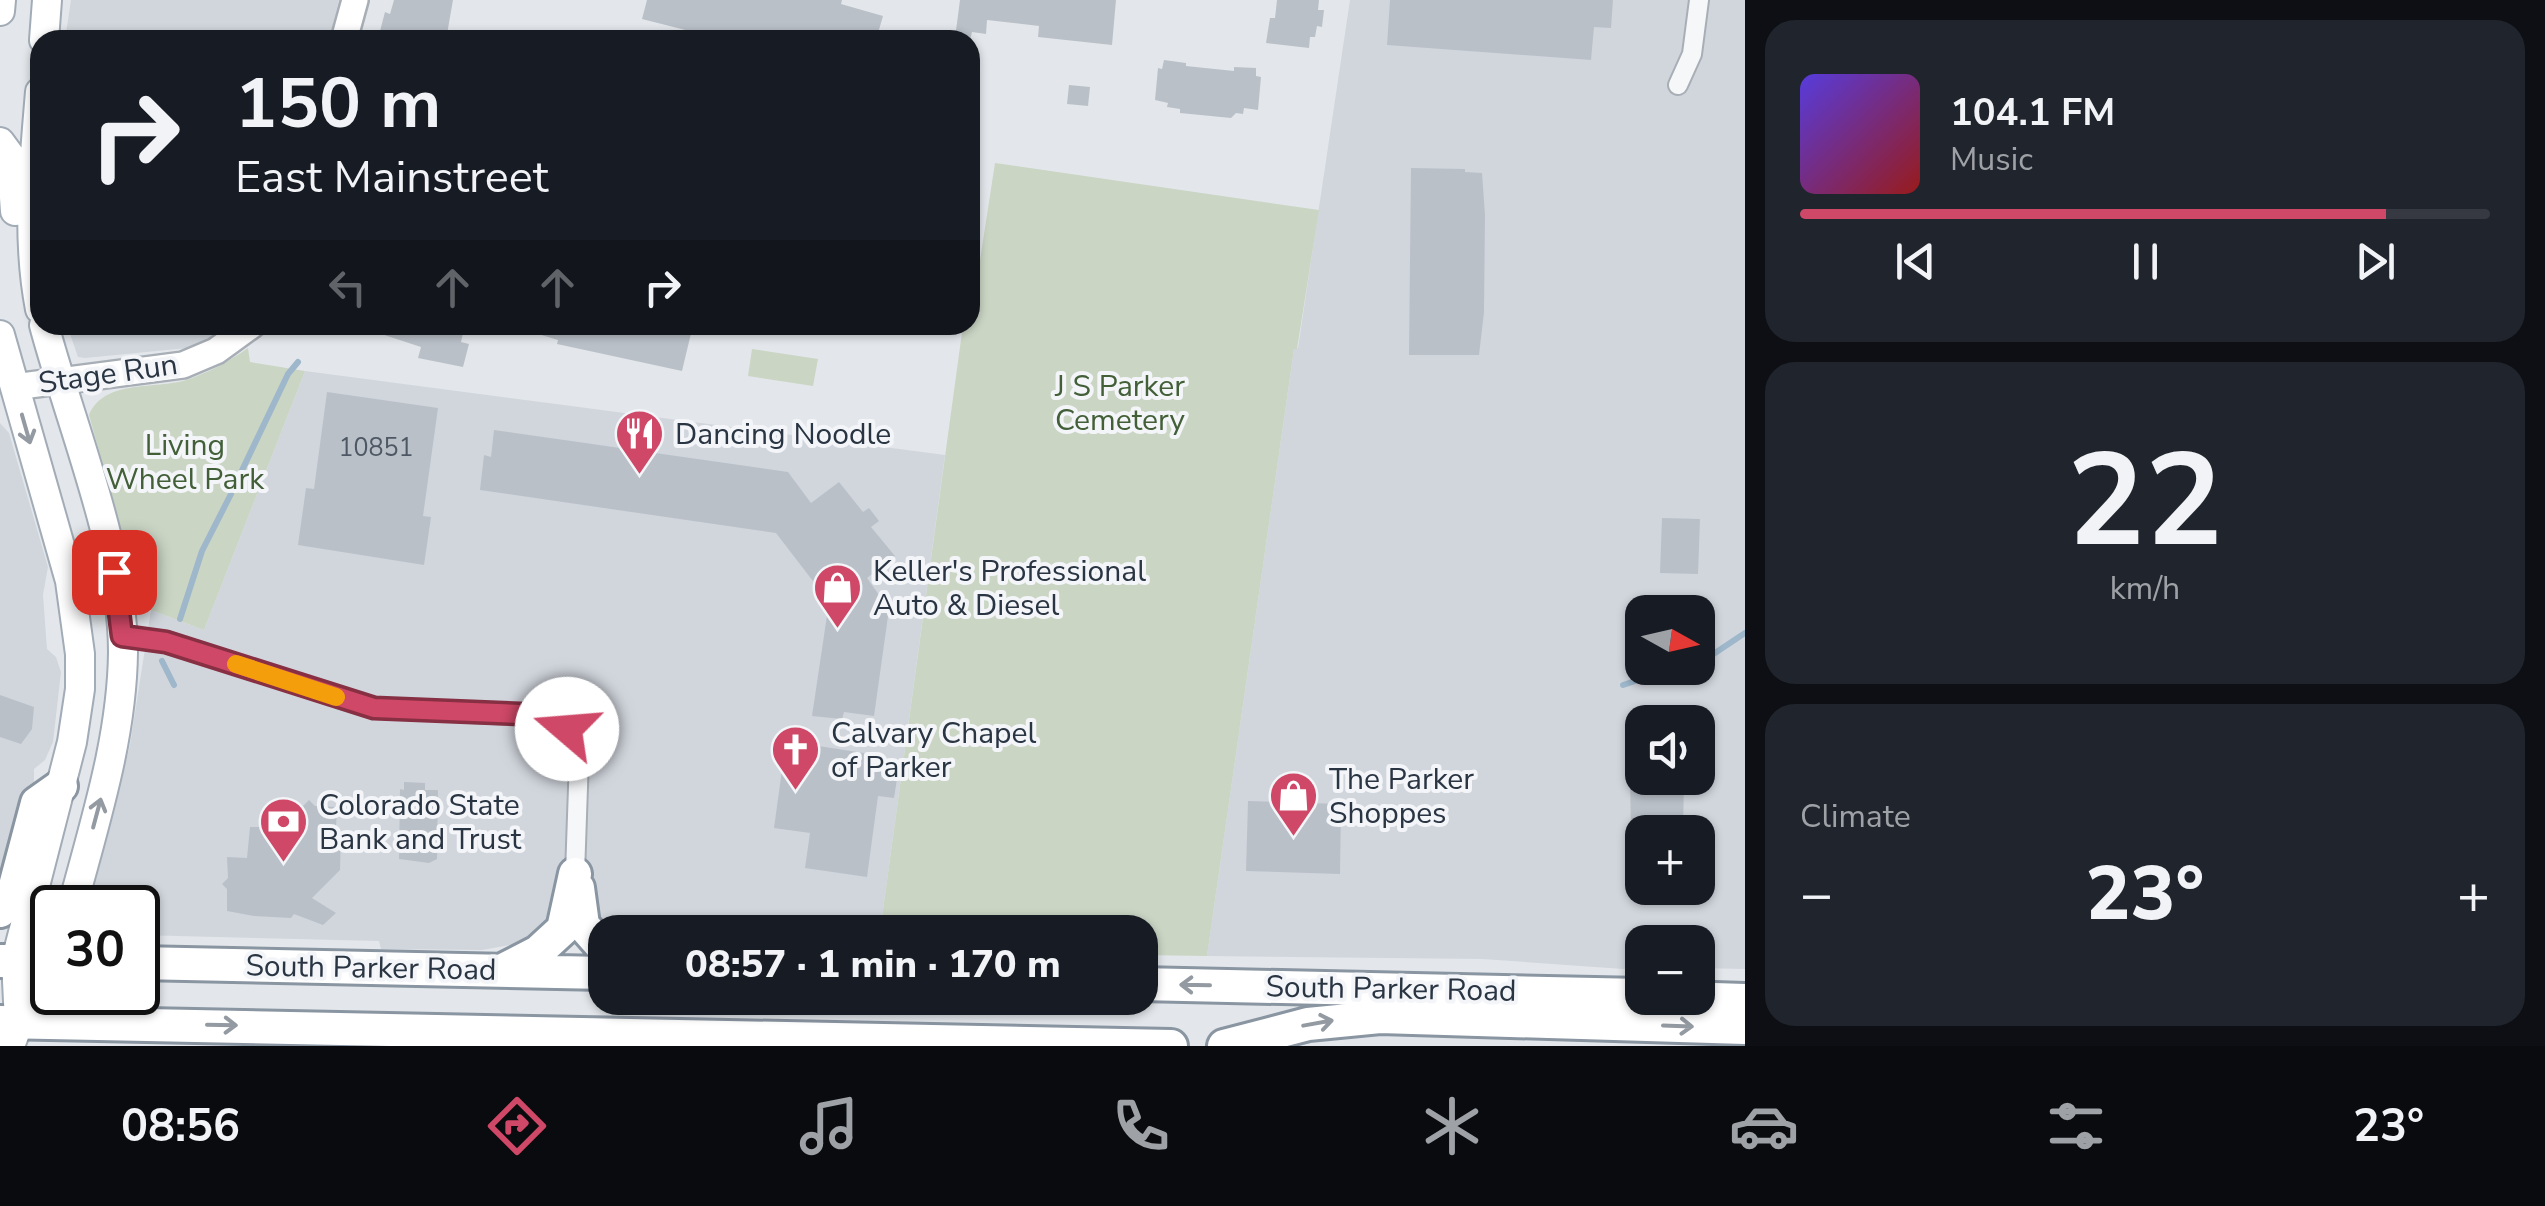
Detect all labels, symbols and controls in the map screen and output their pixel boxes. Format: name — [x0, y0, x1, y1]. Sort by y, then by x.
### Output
text: 150 m — [235, 56, 441, 152]
icon: right — [70, 70, 200, 200]
text: 104.1 FM — [1950, 87, 2115, 138]
text: Music — [1950, 138, 2033, 181]
text: East Mainstreet — [235, 147, 548, 208]
icon: previous — [1888, 234, 1943, 289]
icon: pause — [2118, 234, 2173, 289]
icon: next — [2348, 234, 2403, 289]
icon: left — [320, 260, 375, 315]
icon: ahead — [425, 260, 480, 315]
icon: ahead — [530, 260, 585, 315]
icon: right — [635, 260, 690, 315]
street label: Stage Run — [36, 344, 180, 404]
park label: J S Parker Cemetery — [1054, 366, 1186, 441]
restaurant icon: Dancing Noodle — [614, 408, 666, 476]
one-way arrow — [18, 413, 36, 444]
text: 22 — [2067, 413, 2223, 590]
place label: Dancing Noodle — [675, 414, 891, 455]
park label: Living Wheel Park — [106, 425, 265, 500]
house number: 10851 — [338, 431, 414, 465]
pin — [72, 530, 157, 615]
icon: arrive — [87, 545, 142, 600]
place label: Keller's Professional Auto & Diesel — [873, 551, 1146, 626]
shop icon: Keller's Professional Auto & Diesel — [812, 562, 864, 630]
text: km/h — [2110, 567, 2180, 610]
north arrow — [1625, 595, 1715, 685]
map controls — [1625, 595, 1715, 1015]
position arrow — [515, 677, 619, 781]
button: sound — [1625, 705, 1715, 795]
place label: Calvary Chapel of Parker — [831, 713, 1037, 788]
church icon: Calvary Chapel of Parker — [770, 724, 822, 792]
place label: The Parker Shoppes — [1329, 759, 1474, 834]
shop icon: The Parker Shoppes — [1268, 770, 1320, 838]
place label: Colorado State Bank and Trust — [319, 785, 522, 860]
text: Climate — [1800, 795, 1911, 838]
bank icon: Colorado State Bank and Trust — [258, 796, 310, 864]
one-way arrow — [88, 798, 107, 829]
button: + — [1625, 815, 1715, 905]
text: 23° — [2086, 843, 2204, 945]
text: − — [1800, 857, 1833, 932]
text: + — [2457, 857, 2490, 932]
speed limit sign: 30 — [30, 885, 160, 1015]
button: − — [1625, 925, 1715, 1015]
text: 08:57 · 1 min · 170 m — [685, 939, 1061, 990]
street label: South Parker Road — [245, 945, 497, 991]
street label: South Parker Road — [1265, 966, 1517, 1012]
one-way arrow — [1180, 976, 1212, 995]
one-way arrow — [1302, 1013, 1334, 1032]
one-way arrow — [205, 1016, 237, 1035]
one-way arrow — [1661, 1017, 1693, 1036]
icon: directions — [482, 1091, 552, 1161]
icon: music — [794, 1091, 864, 1161]
icon: phone — [1106, 1091, 1176, 1161]
icon: climate — [1417, 1091, 1487, 1161]
icon: car — [1729, 1091, 1799, 1161]
icon: filters — [2041, 1091, 2111, 1161]
text: 08:56 — [121, 1096, 240, 1157]
text: 23° — [2353, 1096, 2424, 1157]

